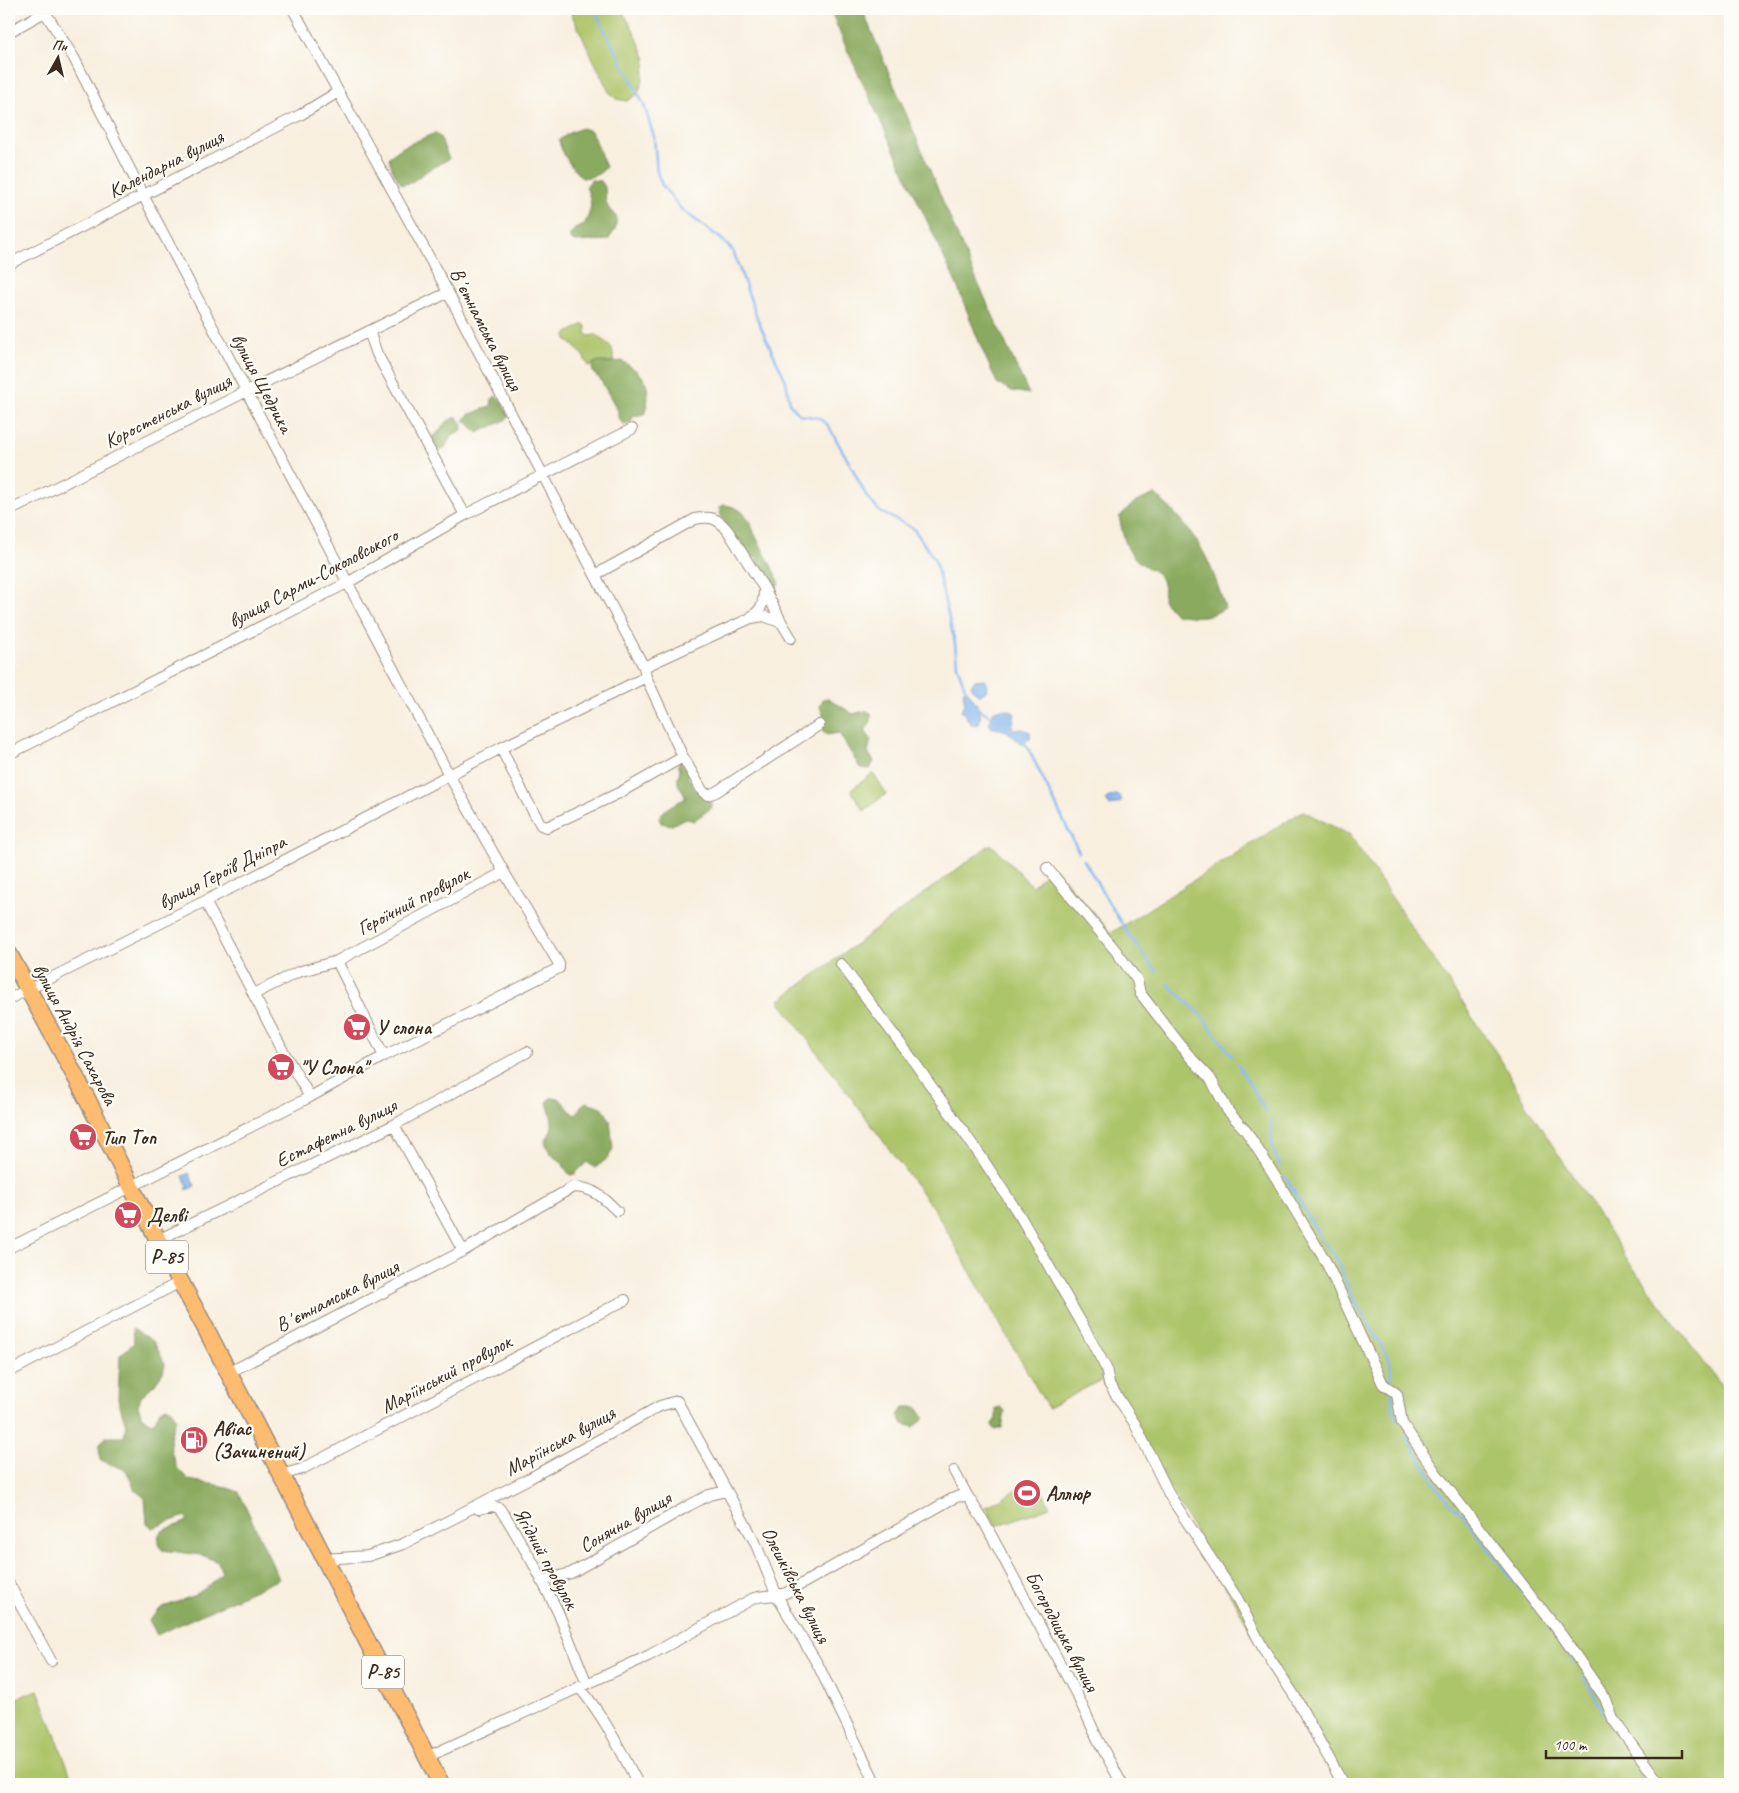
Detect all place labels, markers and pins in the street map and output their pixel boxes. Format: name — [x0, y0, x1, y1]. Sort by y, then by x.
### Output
supermarket icon: У слона — [342, 1012, 372, 1042]
place label: У слона — [376, 1015, 432, 1040]
supermarket icon: "У Слона" — [266, 1052, 296, 1082]
place label: "У Слона" — [300, 1055, 372, 1080]
supermarket icon: Тип Топ — [68, 1122, 98, 1152]
place label: Тип Топ — [102, 1125, 157, 1150]
supermarket icon: Делві — [113, 1200, 143, 1230]
place label: Делві — [147, 1203, 190, 1228]
place label: Авіас (Зачинений) — [213, 1416, 306, 1464]
fuel station icon: Авіас (Зачинений) — [179, 1425, 209, 1455]
sports icon: Аллюр — [1012, 1478, 1042, 1508]
place label: Аллюр — [1046, 1481, 1092, 1506]

